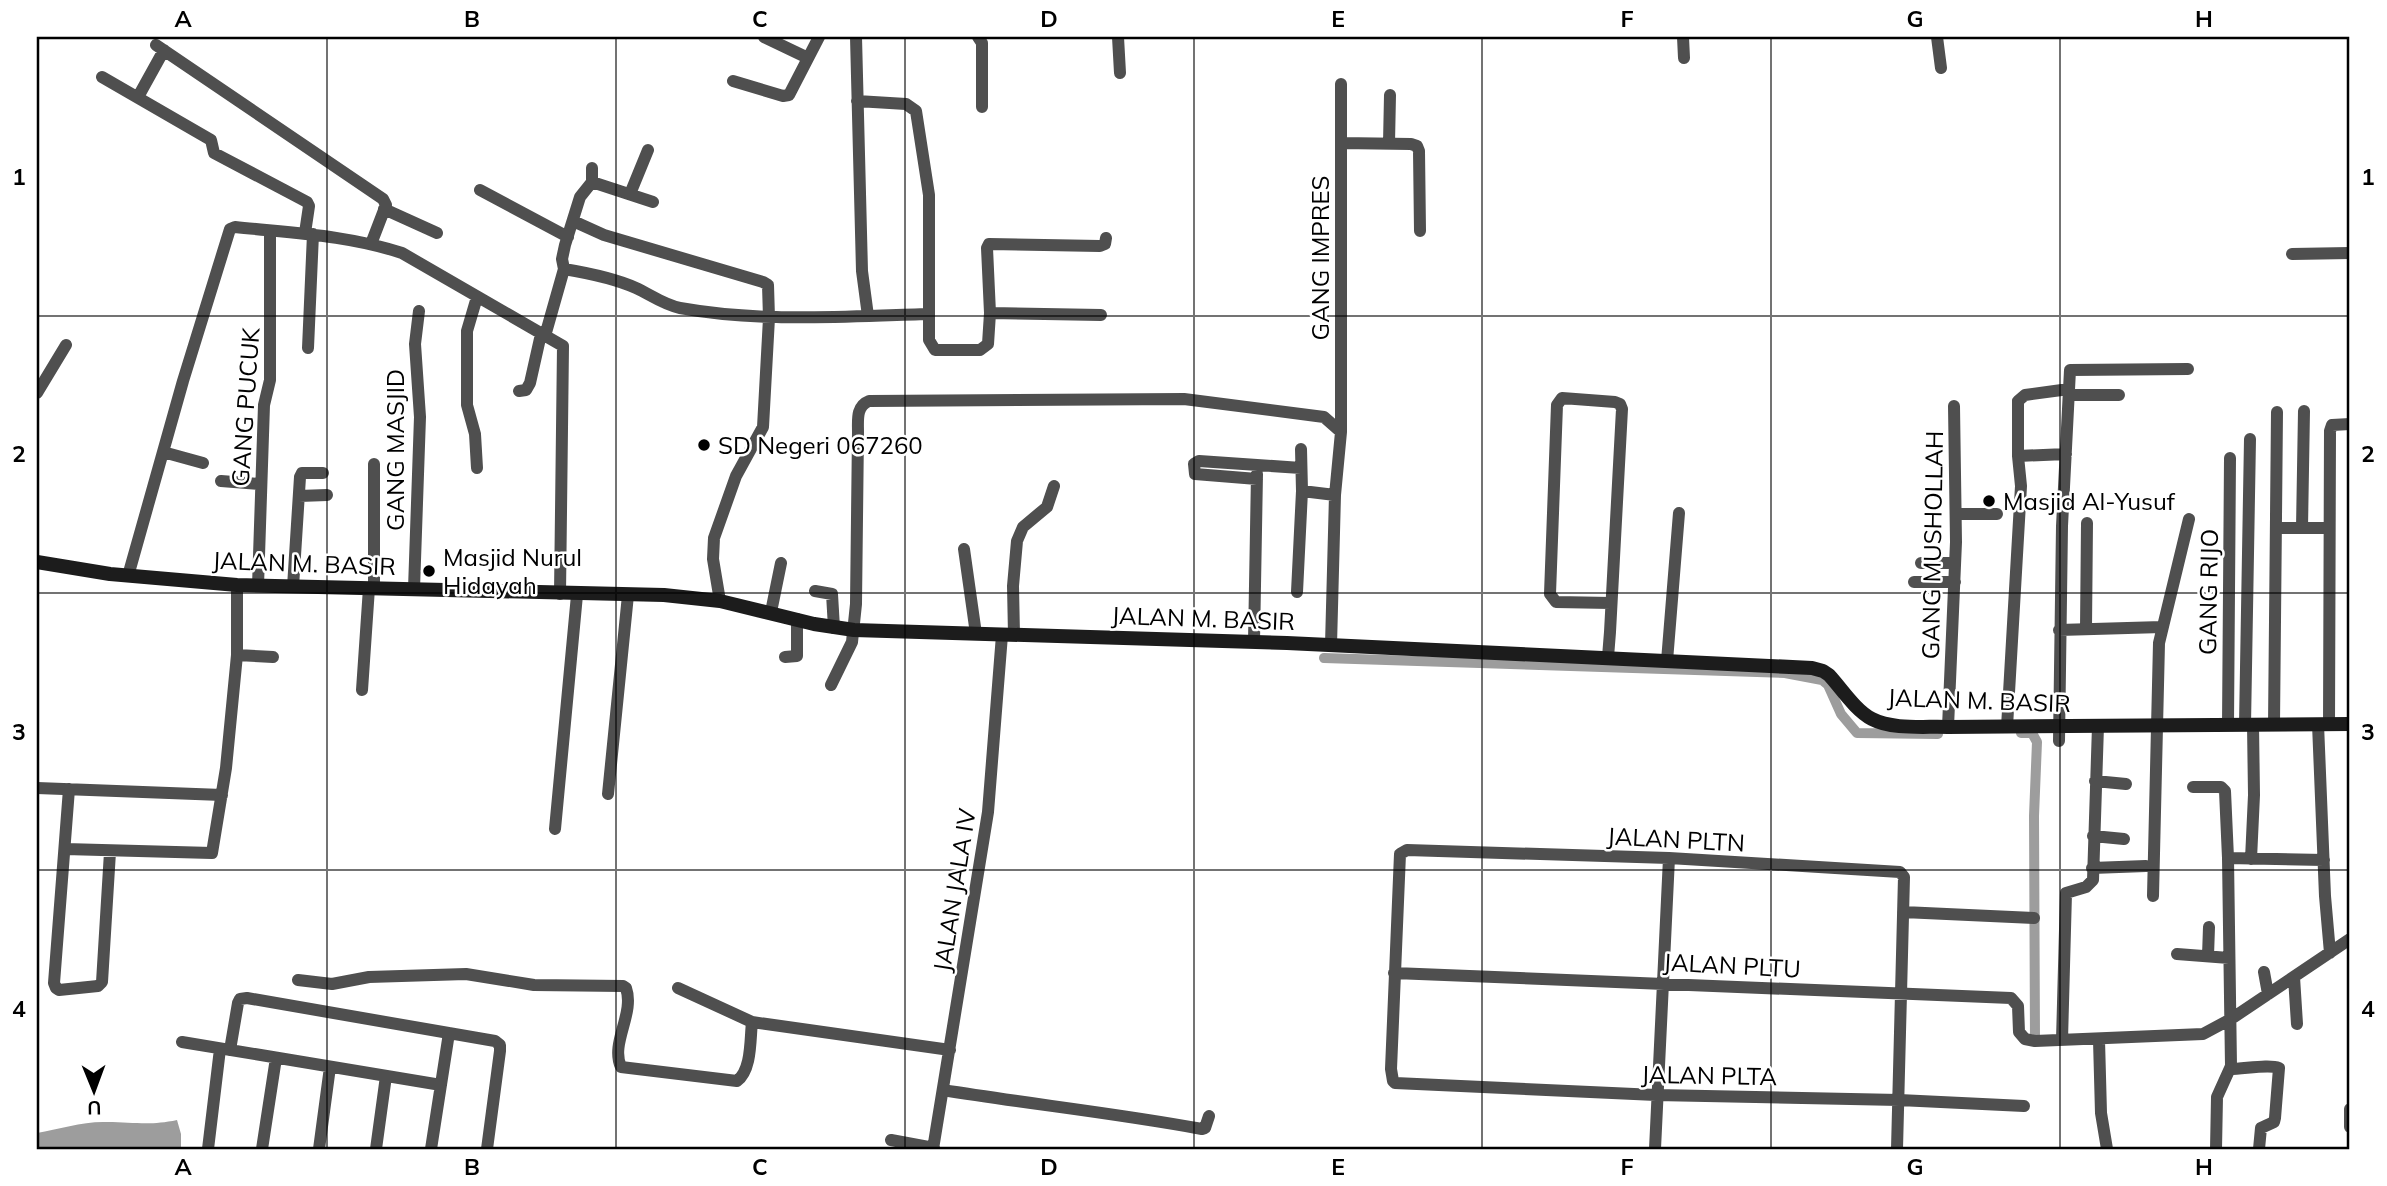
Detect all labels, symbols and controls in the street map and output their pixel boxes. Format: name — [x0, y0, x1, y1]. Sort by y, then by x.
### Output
text: A — [174, 4, 192, 33]
text: B — [464, 4, 480, 33]
text: C — [752, 4, 768, 33]
text: D — [1040, 4, 1058, 33]
text: E — [1331, 4, 1345, 33]
text: F — [1620, 4, 1634, 33]
text: G — [1906, 4, 1924, 33]
text: H — [2195, 4, 2213, 33]
text: 1 — [12, 162, 26, 191]
text: 1 — [2361, 162, 2375, 191]
street label: GANG IMPRES — [1305, 176, 1335, 340]
street label: GANG PUCUK — [224, 326, 266, 487]
street label: GANG MASJID — [380, 369, 410, 531]
place label: SD Negeri 067260 — [718, 430, 923, 460]
street label: GANG MUSHOLLAH — [1915, 430, 1949, 660]
marker: SD Negeri 067260 — [696, 437, 712, 453]
text: 2 — [12, 439, 26, 468]
text: 2 — [2361, 439, 2375, 468]
place label: Masjid Al-Yusuf — [2003, 486, 2176, 516]
marker: Masjid Al-Yusuf — [1981, 493, 1997, 509]
street label: GANG RIJO — [2192, 529, 2224, 655]
place label: Masjid Nurul Hidayah — [443, 542, 582, 600]
street label: JALAN M. BASIR — [212, 545, 396, 581]
marker: Masjid Nurul Hidayah — [421, 563, 437, 579]
street label: JALAN M. BASIR — [1111, 600, 1295, 636]
street label: JALAN M. BASIR — [1887, 682, 2071, 718]
text: 3 — [12, 717, 26, 746]
text: 3 — [2361, 717, 2375, 746]
street label: JALAN JALA IV — [926, 806, 982, 974]
street label: JALAN PLTN — [1606, 820, 1746, 858]
street label: JALAN PLTU — [1662, 946, 1802, 984]
text: 4 — [12, 994, 26, 1023]
text: 4 — [2361, 994, 2375, 1023]
north arrow — [60, 1056, 130, 1126]
street label: JALAN PLTA — [1641, 1059, 1778, 1091]
text: U — [87, 1096, 102, 1120]
text: A — [174, 1152, 192, 1181]
text: B — [464, 1152, 480, 1181]
text: C — [752, 1152, 768, 1181]
text: D — [1040, 1152, 1058, 1181]
text: E — [1331, 1152, 1345, 1181]
text: F — [1620, 1152, 1634, 1181]
text: G — [1906, 1152, 1924, 1181]
text: H — [2195, 1152, 2213, 1181]

